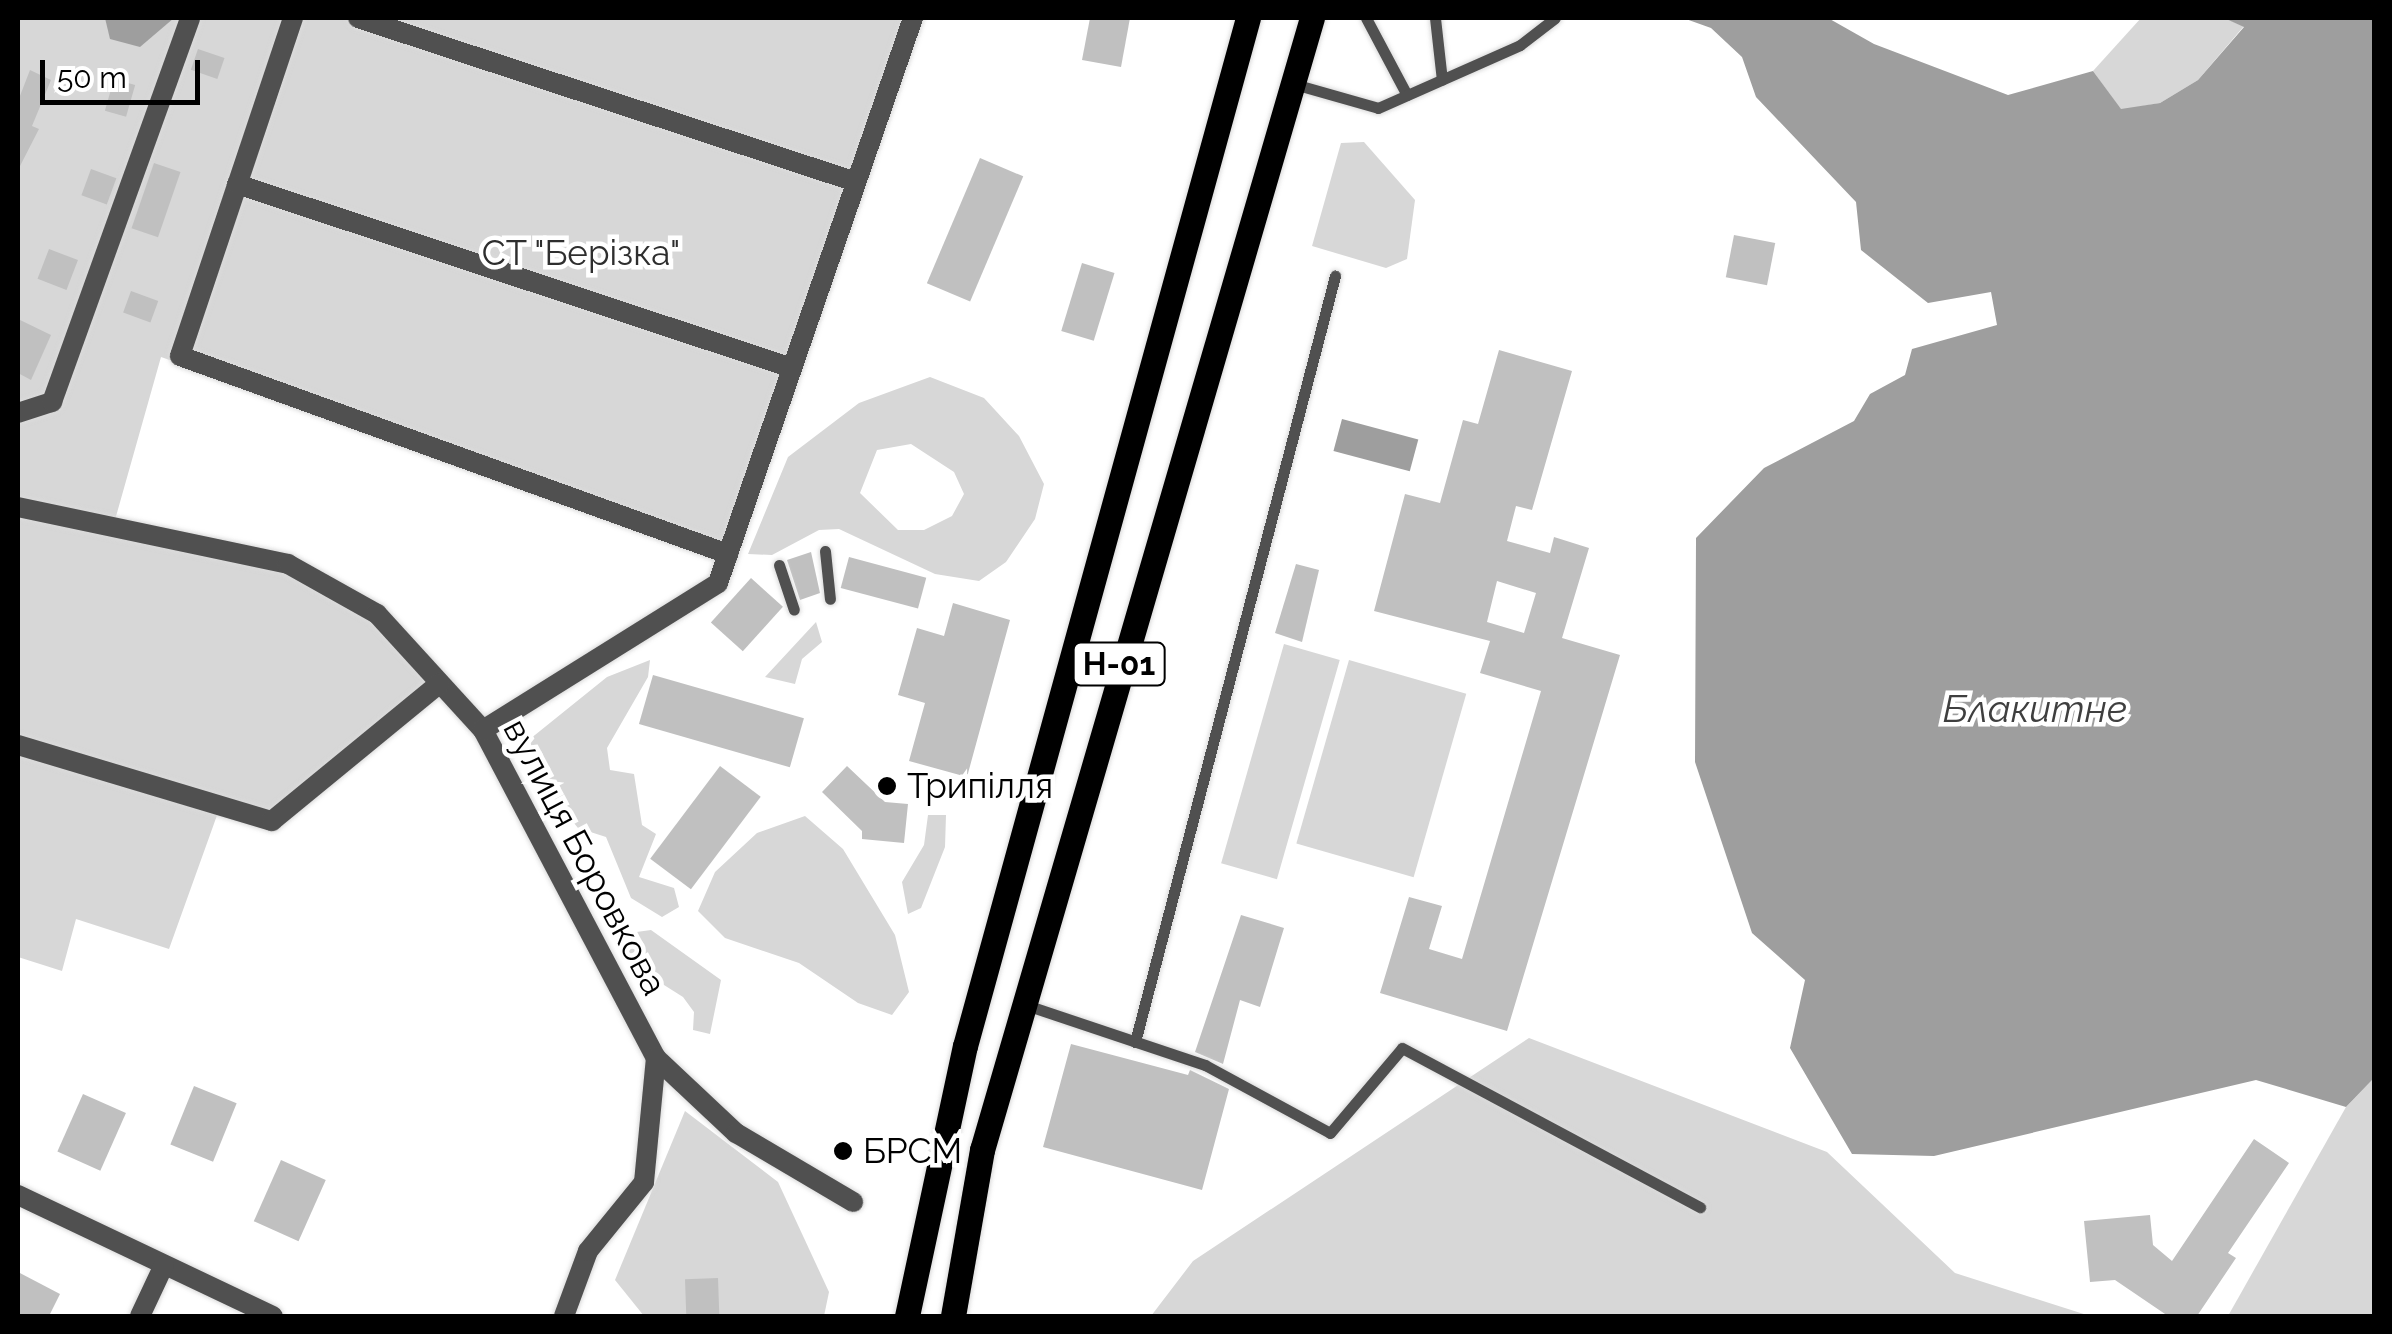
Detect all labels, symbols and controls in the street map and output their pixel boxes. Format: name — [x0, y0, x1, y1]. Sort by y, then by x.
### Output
scale bar — [45, 40, 205, 102]
text: 50 m — [57, 60, 127, 95]
park label: СТ "Берізка" — [481, 232, 681, 274]
road number: Н-01 — [1072, 637, 1166, 691]
water label: Блакитне — [1943, 686, 2127, 732]
street label: вулиця Боровкова — [495, 712, 675, 1002]
place label: Трипілля — [907, 765, 1053, 807]
marker: Трипілля — [876, 775, 898, 797]
place label: БРСМ — [863, 1130, 962, 1172]
marker: БРСМ — [832, 1140, 854, 1162]

